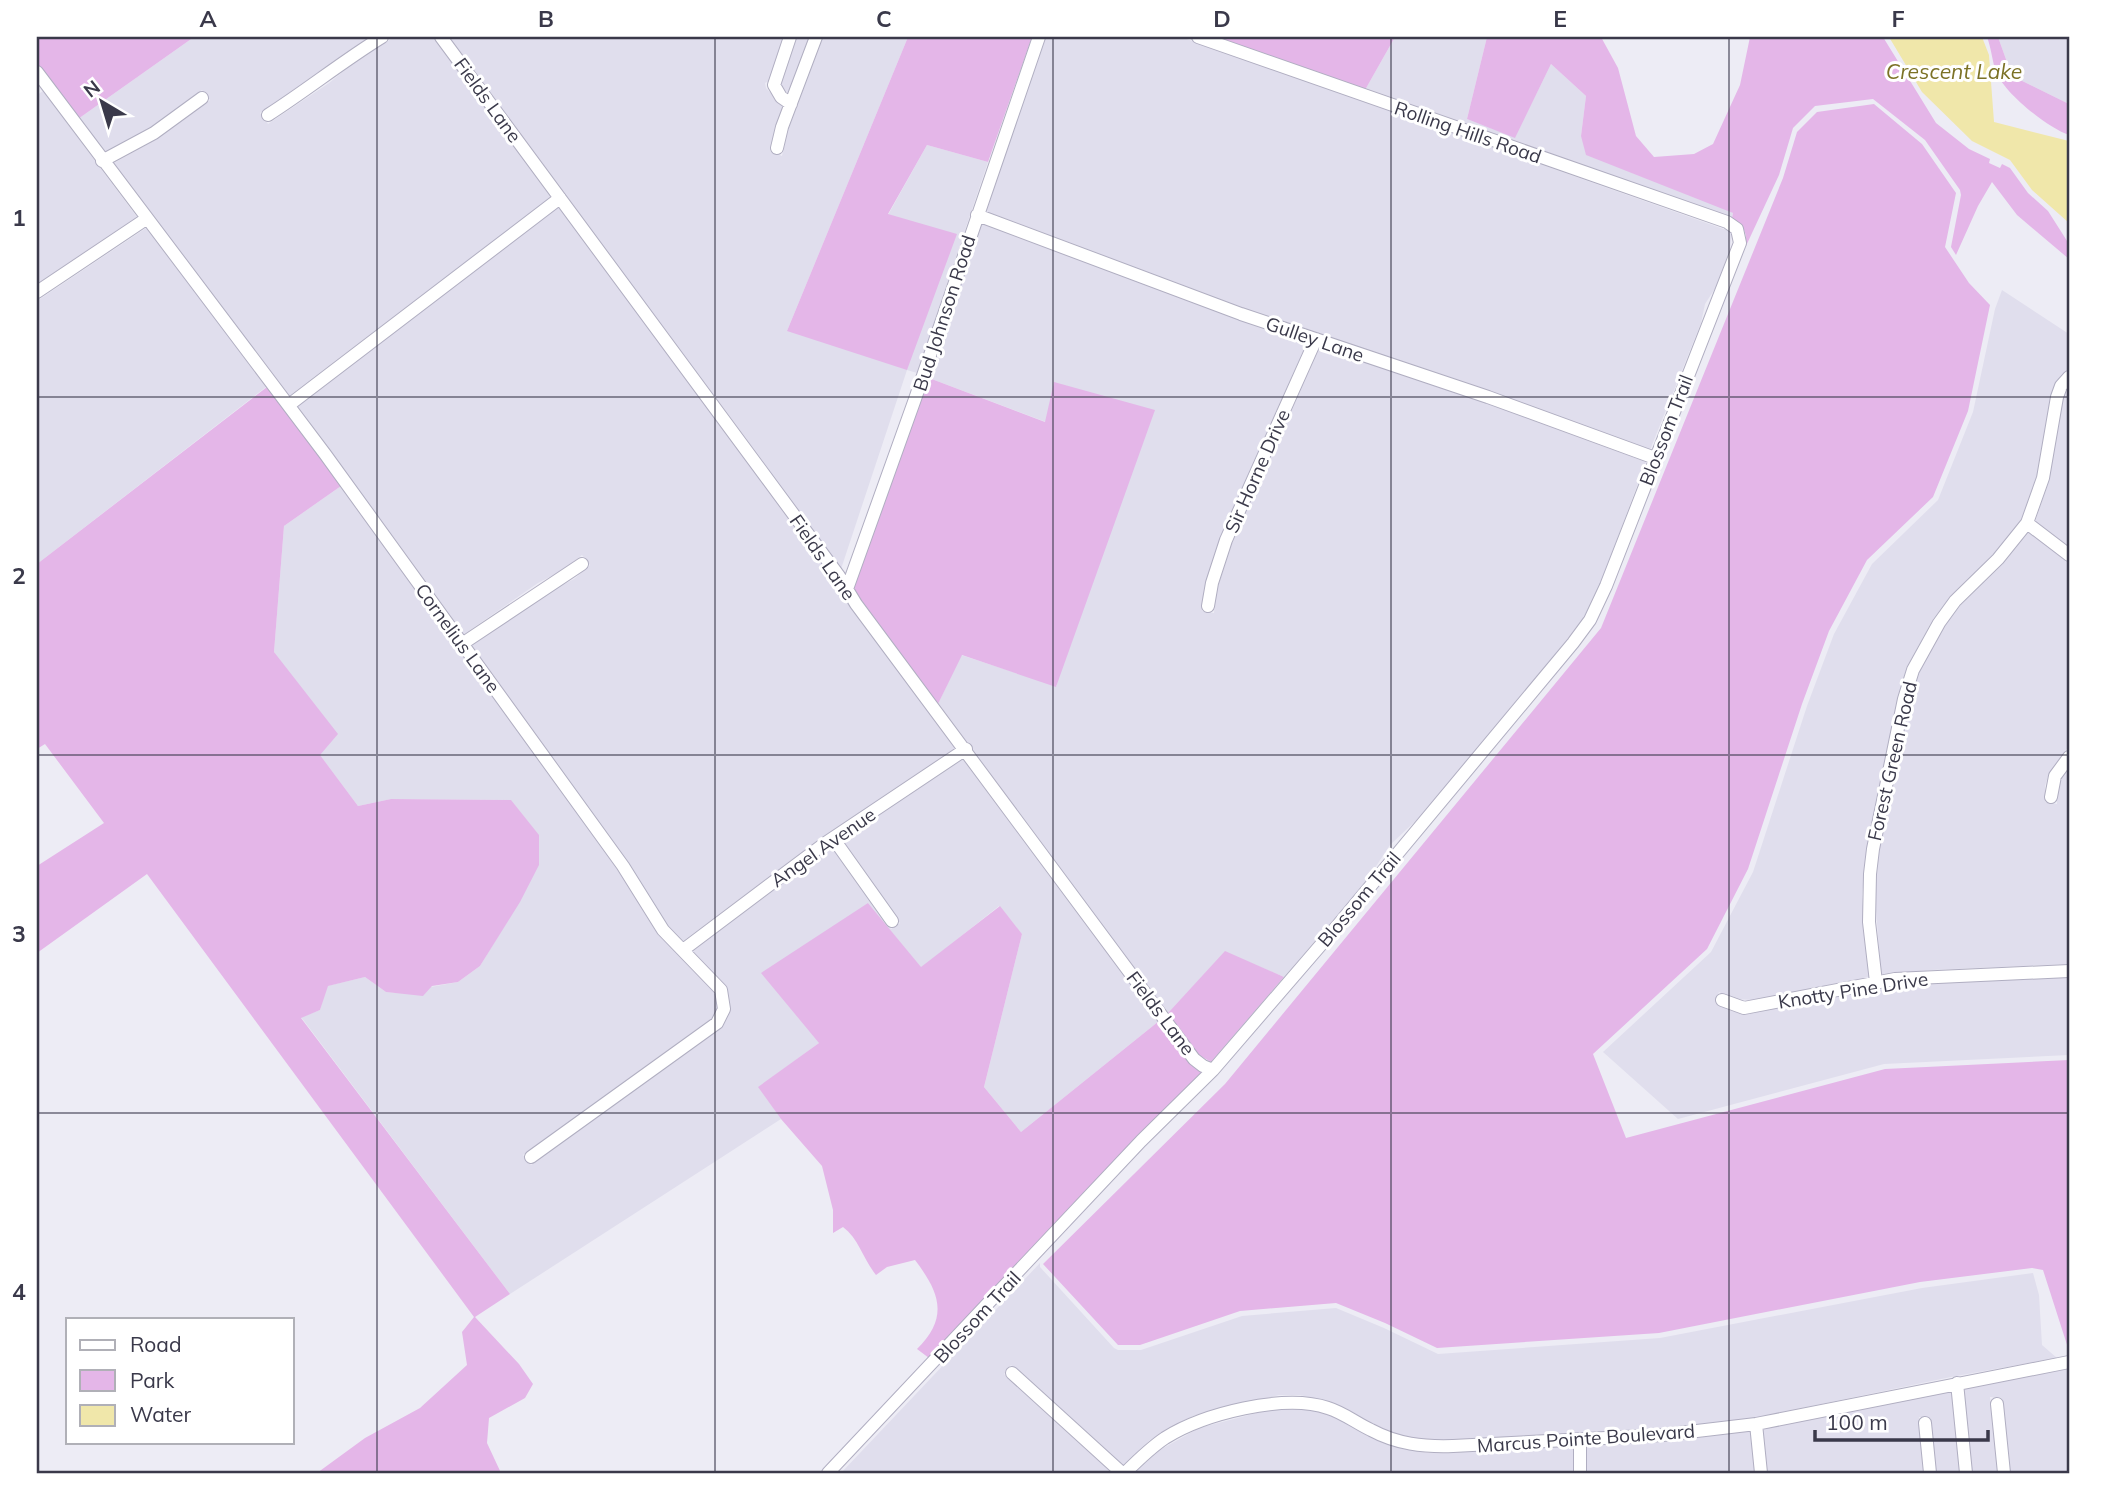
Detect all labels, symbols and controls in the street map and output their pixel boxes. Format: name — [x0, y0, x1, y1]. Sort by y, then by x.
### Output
text: A — [199, 4, 217, 33]
text: B — [538, 4, 554, 33]
text: C — [876, 4, 892, 33]
text: D — [1213, 4, 1231, 33]
text: E — [1553, 4, 1567, 33]
text: F — [1891, 4, 1905, 33]
street label: Fields Lane — [449, 53, 527, 147]
water label: Crescent Lake — [1886, 58, 2022, 84]
north arrow — [66, 66, 136, 136]
text: N — [78, 75, 105, 102]
street label: Rolling Hills Road — [1391, 96, 1545, 168]
text: 1 — [12, 203, 26, 232]
street label: Bud Johnson Road — [907, 232, 981, 394]
street label: Gulley Lane — [1263, 311, 1367, 367]
street label: Blossom Trail — [1634, 371, 1698, 489]
street label: Sir Horne Drive — [1219, 405, 1295, 537]
street label: Fields Lane — [785, 510, 861, 604]
text: 2 — [12, 561, 26, 590]
street label: Cornelius Lane — [410, 579, 506, 697]
street label: Forest Green Road — [1862, 679, 1922, 843]
street label: Angel Avenue — [766, 802, 880, 892]
street label: Blossom Trail — [1312, 847, 1406, 951]
text: 3 — [12, 919, 26, 948]
street label: Fields Lane — [1122, 966, 1200, 1060]
street label: Knotty Pine Drive — [1776, 966, 1930, 1014]
street label: Blossom Trail — [928, 1266, 1026, 1368]
text: 4 — [12, 1277, 26, 1306]
legend — [66, 1318, 294, 1444]
text: Road — [130, 1331, 181, 1357]
text: Park — [130, 1367, 174, 1393]
scale bar — [1815, 1398, 1989, 1442]
text: Water — [130, 1401, 191, 1427]
text: 100 m — [1826, 1409, 1888, 1435]
street label: Marcus Pointe Boulevard — [1476, 1418, 1696, 1458]

